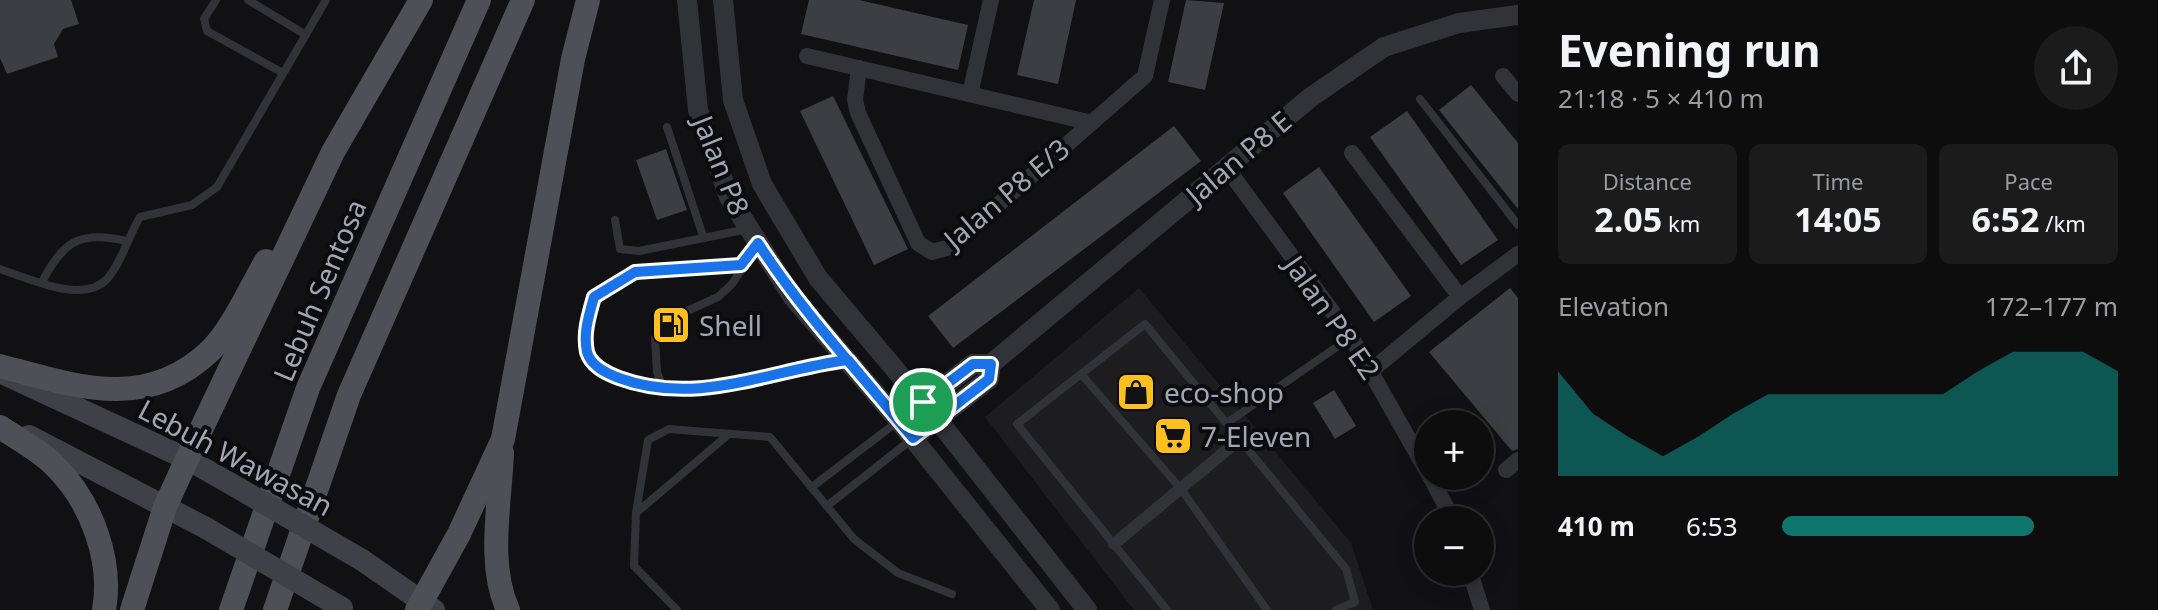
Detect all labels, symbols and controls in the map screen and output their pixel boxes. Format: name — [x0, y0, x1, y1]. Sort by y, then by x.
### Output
text: Evening run — [1558, 20, 1821, 80]
button: share — [2034, 26, 2118, 110]
text: 21:18 · 5 × 410 m — [1558, 80, 1764, 116]
street label: Jalan P8 E — [1175, 102, 1299, 214]
street label: Jalan P8 — [684, 107, 759, 220]
street label: Jalan P8 E/3 — [933, 129, 1077, 259]
text: Distance — [1603, 166, 1692, 196]
text: Time — [1813, 166, 1863, 196]
text: Pace — [2004, 166, 2053, 196]
street label: Lebuh Sentosa — [264, 193, 374, 387]
text: 2.05 — [1594, 196, 1662, 242]
text: 14:05 — [1794, 196, 1882, 242]
text: 6:52 — [1972, 196, 2040, 242]
text: km — [1662, 208, 1700, 238]
text: /km — [2040, 208, 2086, 238]
street label: Jalan P8 E2 — [1275, 245, 1389, 386]
text: Elevation — [1558, 288, 1669, 324]
text: 172–177 m — [1985, 288, 2118, 324]
fuel station icon: Shell — [650, 304, 692, 346]
place label: Shell — [699, 306, 762, 344]
pin — [889, 368, 957, 436]
shop icon: eco-shop — [1115, 371, 1157, 413]
place label: eco-shop — [1164, 373, 1284, 411]
icon: arrive — [901, 380, 945, 424]
street label: Lebuh Wawasan — [132, 390, 340, 524]
map controls — [1414, 410, 1494, 586]
button: + — [1414, 410, 1494, 490]
supermarket icon: 7-Eleven — [1152, 415, 1194, 457]
place label: 7-Eleven — [1201, 417, 1311, 455]
button: − — [1414, 506, 1494, 586]
text: 410 m — [1558, 508, 1635, 544]
text: 6:53 — [1686, 508, 1738, 544]

